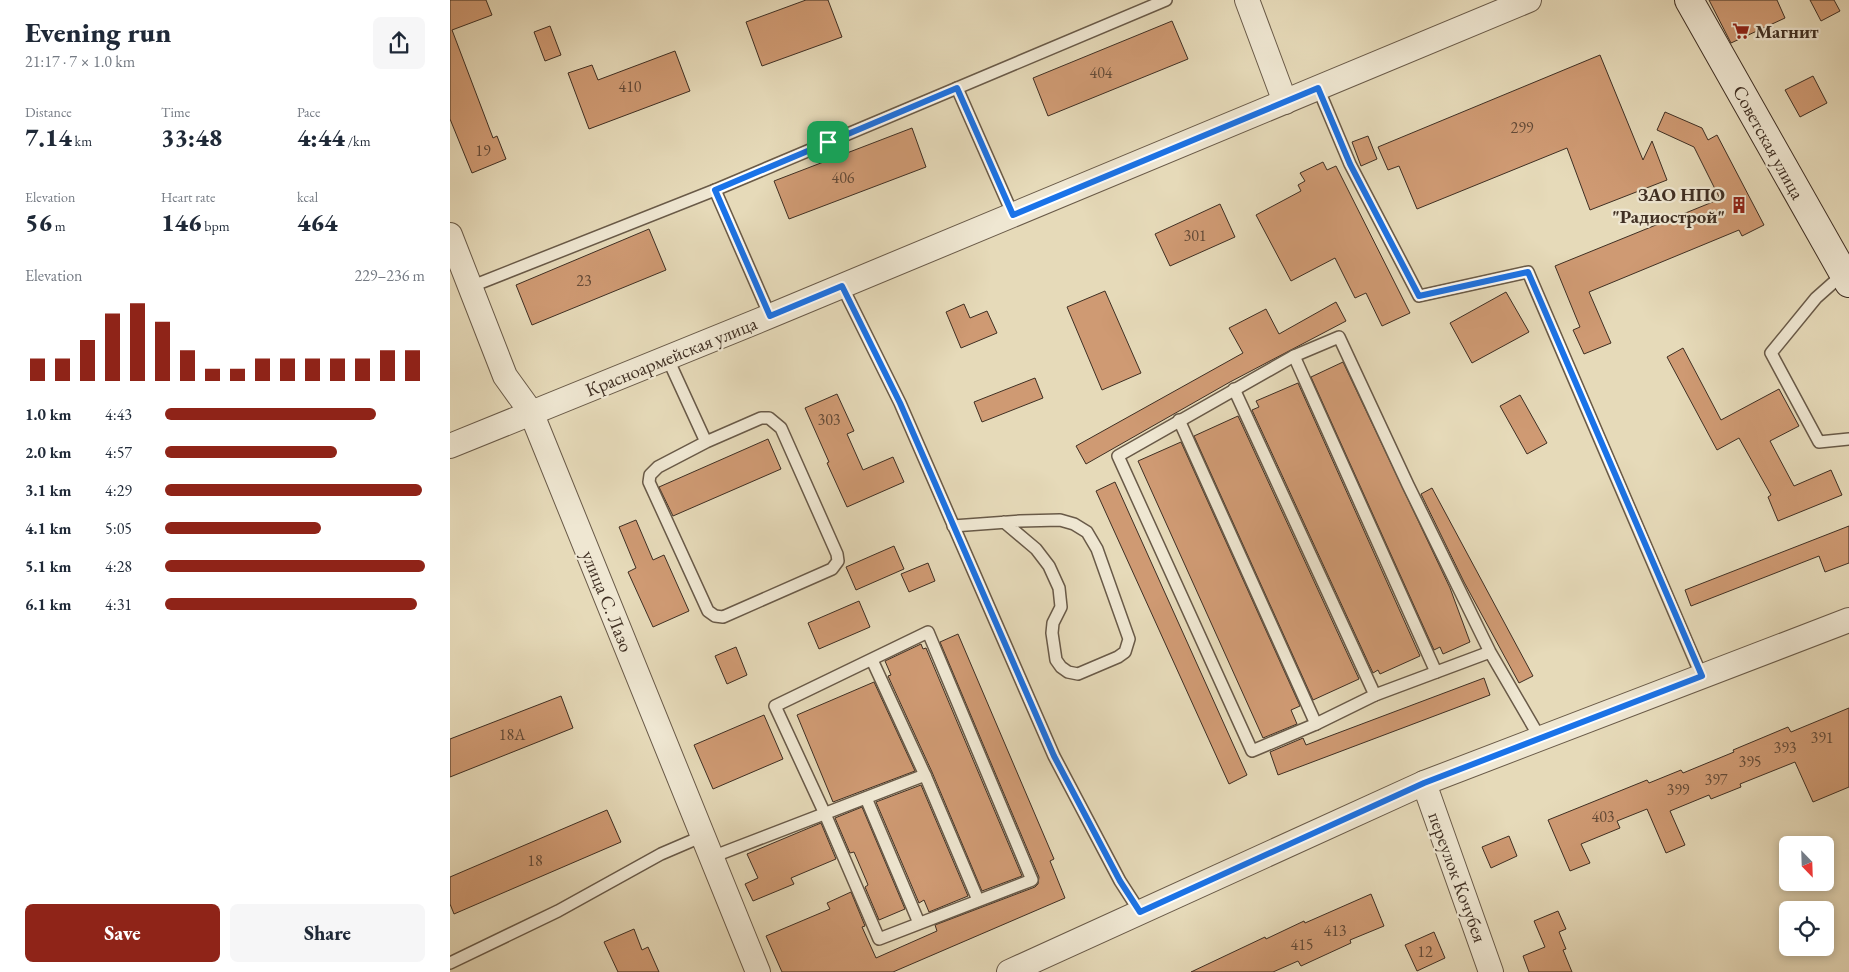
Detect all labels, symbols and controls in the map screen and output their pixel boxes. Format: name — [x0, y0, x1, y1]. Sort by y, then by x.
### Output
text: Evening run — [25, 14, 171, 50]
button: share — [373, 17, 425, 69]
place label: Магнит — [1755, 19, 1819, 44]
supermarket icon: Магнит — [1731, 21, 1751, 41]
text: 21:17 · 7 × 1.0 km — [25, 51, 135, 72]
house number: 404 — [1089, 62, 1113, 83]
house number: 410 — [618, 76, 642, 97]
street label: Советская улица — [1727, 81, 1810, 204]
text: Distance — [25, 103, 72, 121]
text: Time — [161, 103, 190, 121]
text: Pace — [297, 103, 321, 121]
house number: 299 — [1510, 117, 1534, 138]
text: 7.14 — [25, 121, 72, 153]
text: 33:48 — [161, 121, 222, 153]
text: 4:44 — [297, 121, 345, 153]
pin — [807, 121, 849, 163]
icon: arrive — [814, 128, 842, 156]
text: km — [72, 132, 92, 150]
text: /km — [345, 132, 371, 150]
house number: 19 — [475, 140, 491, 161]
house number: 406 — [831, 167, 855, 188]
place label: ЗАО НПО "Радиострой" — [1612, 182, 1725, 229]
text: Elevation — [25, 188, 75, 206]
text: Heart rate — [161, 188, 215, 206]
text: kcal — [297, 188, 318, 206]
building icon: ЗАО НПО "Радиострой" — [1729, 195, 1749, 215]
text: 56 — [25, 206, 52, 238]
text: 146 — [161, 206, 202, 238]
text: 464 — [297, 206, 338, 238]
text: m — [52, 217, 66, 235]
text: bpm — [202, 217, 230, 235]
house number: 301 — [1183, 225, 1207, 246]
text: Elevation — [25, 265, 83, 286]
text: 229–236 m — [354, 265, 425, 286]
house number: 23 — [576, 270, 592, 291]
street label: Красноармейская улица — [582, 310, 761, 402]
text: 1.0 km — [25, 404, 71, 425]
text: 4:43 — [105, 404, 132, 425]
house number: 303 — [817, 409, 841, 430]
text: 2.0 km — [25, 442, 71, 463]
text: 4:57 — [105, 442, 132, 463]
text: 3.1 km — [25, 480, 71, 501]
text: 4:29 — [105, 480, 132, 501]
text: 4.1 km — [25, 518, 71, 539]
text: 5:05 — [105, 518, 132, 539]
street label: улица С. Лазо — [576, 547, 639, 656]
text: 5.1 km — [25, 556, 71, 577]
text: 4:28 — [105, 556, 132, 577]
text: 6.1 km — [25, 594, 71, 615]
text: 4:31 — [105, 594, 132, 615]
house number: 18А — [499, 724, 526, 745]
house number: 391 — [1810, 727, 1834, 748]
house number: 393 — [1773, 737, 1797, 758]
house number: 395 — [1738, 751, 1762, 772]
house number: 397 — [1704, 769, 1728, 790]
house number: 399 — [1666, 779, 1690, 800]
house number: 403 — [1591, 806, 1615, 827]
street label: переулок Кочубея — [1422, 809, 1493, 946]
north arrow — [1779, 836, 1834, 891]
map controls — [1779, 836, 1834, 956]
house number: 18 — [527, 850, 543, 871]
button: locate — [1779, 901, 1834, 956]
button: Save — [25, 904, 220, 962]
button: Share — [230, 904, 425, 962]
house number: 413 — [1323, 920, 1347, 941]
house number: 415 — [1290, 934, 1314, 955]
house number: 12 — [1417, 941, 1433, 962]

